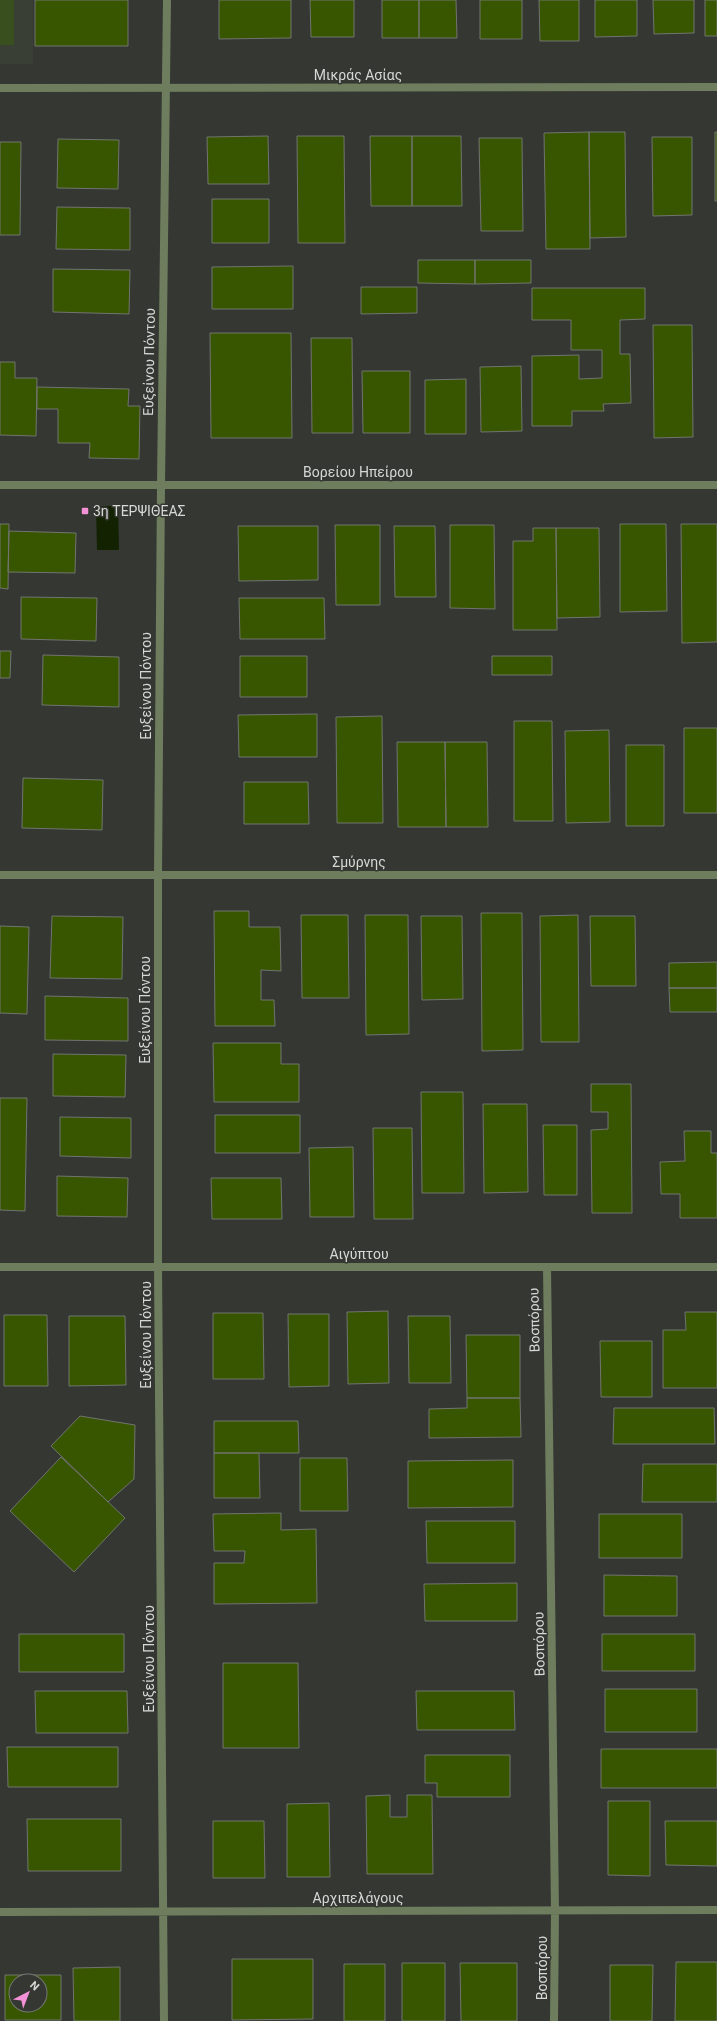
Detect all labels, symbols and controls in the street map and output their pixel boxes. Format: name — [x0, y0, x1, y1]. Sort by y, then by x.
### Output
street label: Μικράς Ασίας — [314, 67, 402, 83]
street label: Ευξείνου Πόντου — [140, 308, 158, 416]
street label: Βορείου Ηπείρου — [303, 464, 413, 480]
place label: 3η ΤΕΡΨΙΘΕΑΣ — [93, 503, 186, 519]
marker: 3η ΤΕΡΨΙΘΕΑΣ — [80, 506, 90, 516]
street label: Ευξείνου Πόντου — [138, 632, 154, 740]
street label: Σμύρνης — [332, 854, 386, 870]
street label: Ευξείνου Πόντου — [137, 956, 153, 1064]
street label: Αιγύπτου — [329, 1246, 389, 1262]
street label: Ευξείνου Πόντου — [138, 1281, 154, 1389]
street label: Βοσπόρου — [525, 1288, 543, 1352]
street label: Ευξείνου Πόντου — [141, 1605, 157, 1713]
street label: Βοσπόρου — [530, 1612, 548, 1676]
street label: Αρχιπελάγους — [313, 1890, 403, 1906]
street label: Βοσπόρου — [534, 1936, 550, 2000]
north arrow — [8, 1973, 48, 2013]
text: N — [27, 1979, 42, 1994]

